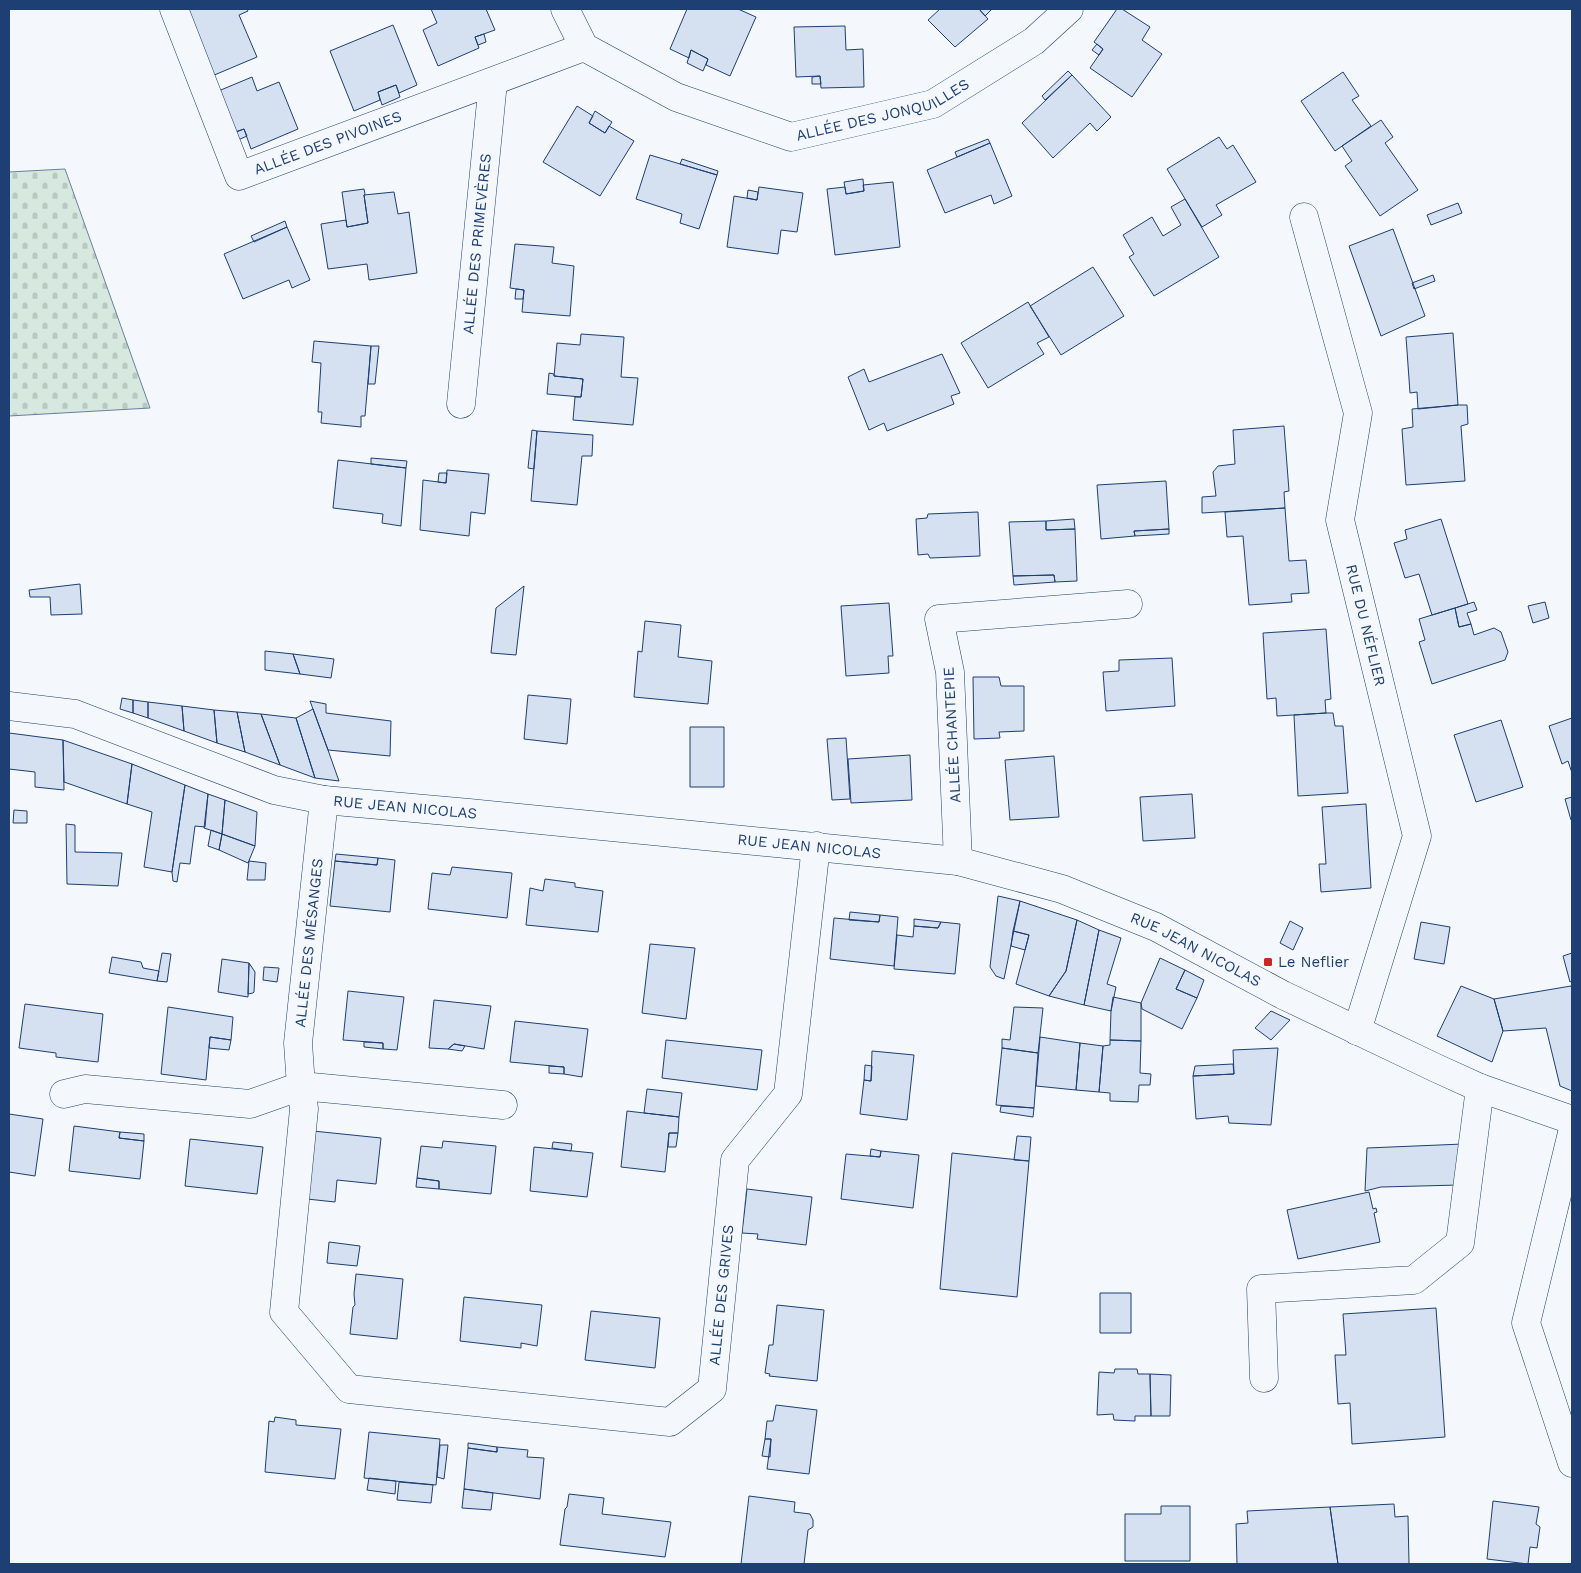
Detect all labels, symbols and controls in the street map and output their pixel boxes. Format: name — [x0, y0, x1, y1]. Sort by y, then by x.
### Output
street label: ALLÉE DES JONQUILLES — [794, 75, 972, 145]
street label: ALLÉE DES PIVOINES — [251, 107, 404, 179]
street label: ALLÉE DES PRIMEVÈRES — [459, 152, 495, 335]
street label: RUE DU NÉFLIER — [1342, 562, 1389, 688]
street label: ALLÉE CHANTEPIE — [939, 667, 965, 803]
street label: RUE JEAN NICOLAS — [332, 792, 478, 823]
street label: RUE JEAN NICOLAS — [737, 830, 882, 862]
street label: ALLÉE DES MÉSANGES — [291, 858, 327, 1028]
street label: RUE JEAN NICOLAS — [1128, 909, 1264, 991]
place label: Le Neflier — [1278, 953, 1349, 971]
marker: Le Neflier — [1262, 956, 1274, 968]
street label: ALLÉE DES GRIVES — [705, 1224, 737, 1366]

